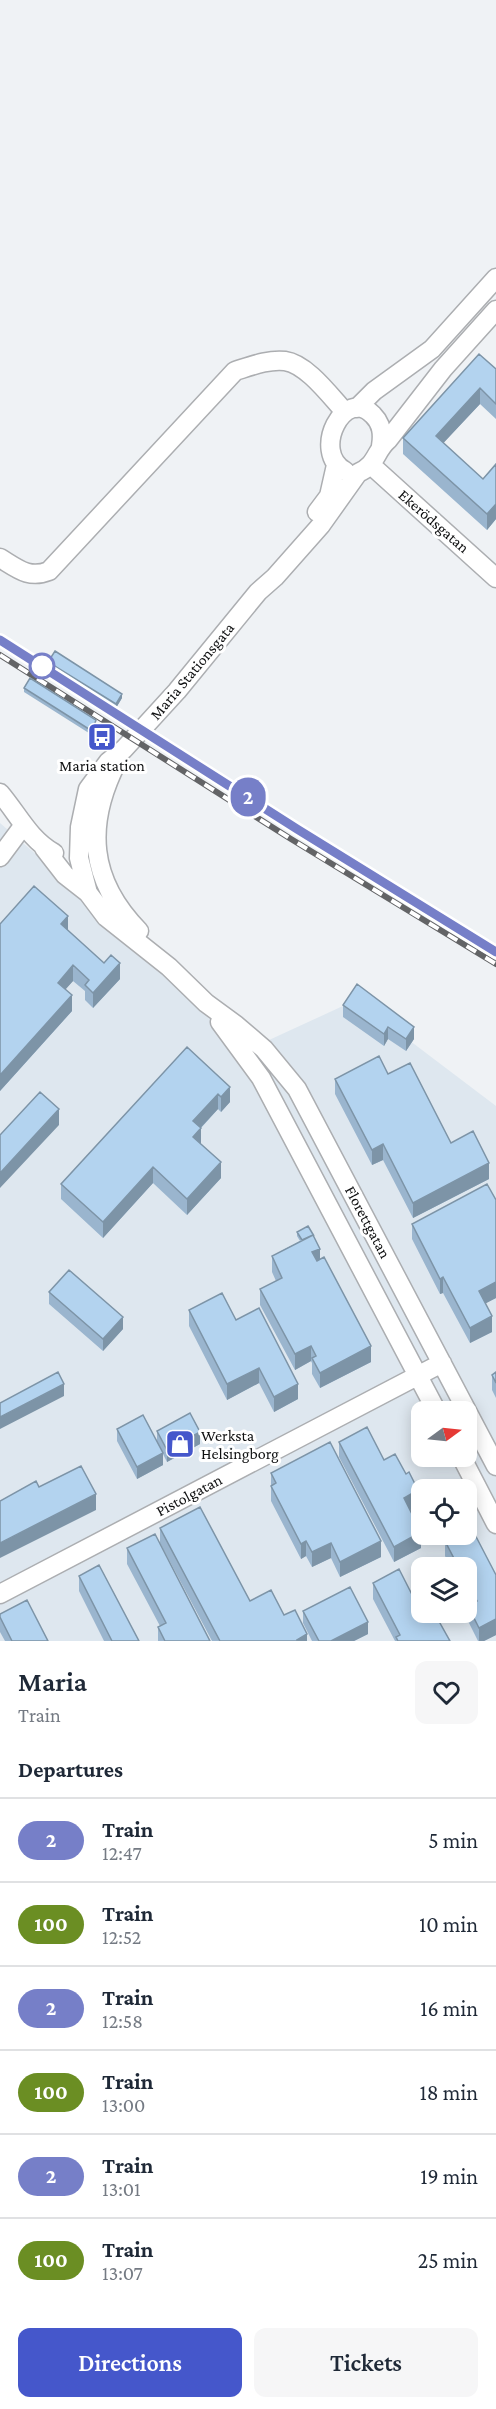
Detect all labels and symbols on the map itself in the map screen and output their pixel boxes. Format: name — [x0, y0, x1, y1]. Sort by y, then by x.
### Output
street label: Ekerödsgatan — [395, 486, 473, 557]
street label: Maria Stationsgata — [147, 619, 239, 723]
unlabelled marker — [29, 653, 55, 679]
bus stop icon: Maria station — [86, 721, 118, 753]
place label: Maria station — [59, 757, 145, 774]
line badge: 2 — [228, 778, 268, 816]
street label: Florettgatan — [341, 1183, 394, 1262]
north arrow — [411, 1401, 477, 1467]
place label: Werksta Helsingborg — [201, 1427, 279, 1463]
shop icon: Werksta Helsingborg — [164, 1428, 196, 1460]
street label: Pistolgatan — [153, 1470, 226, 1520]

